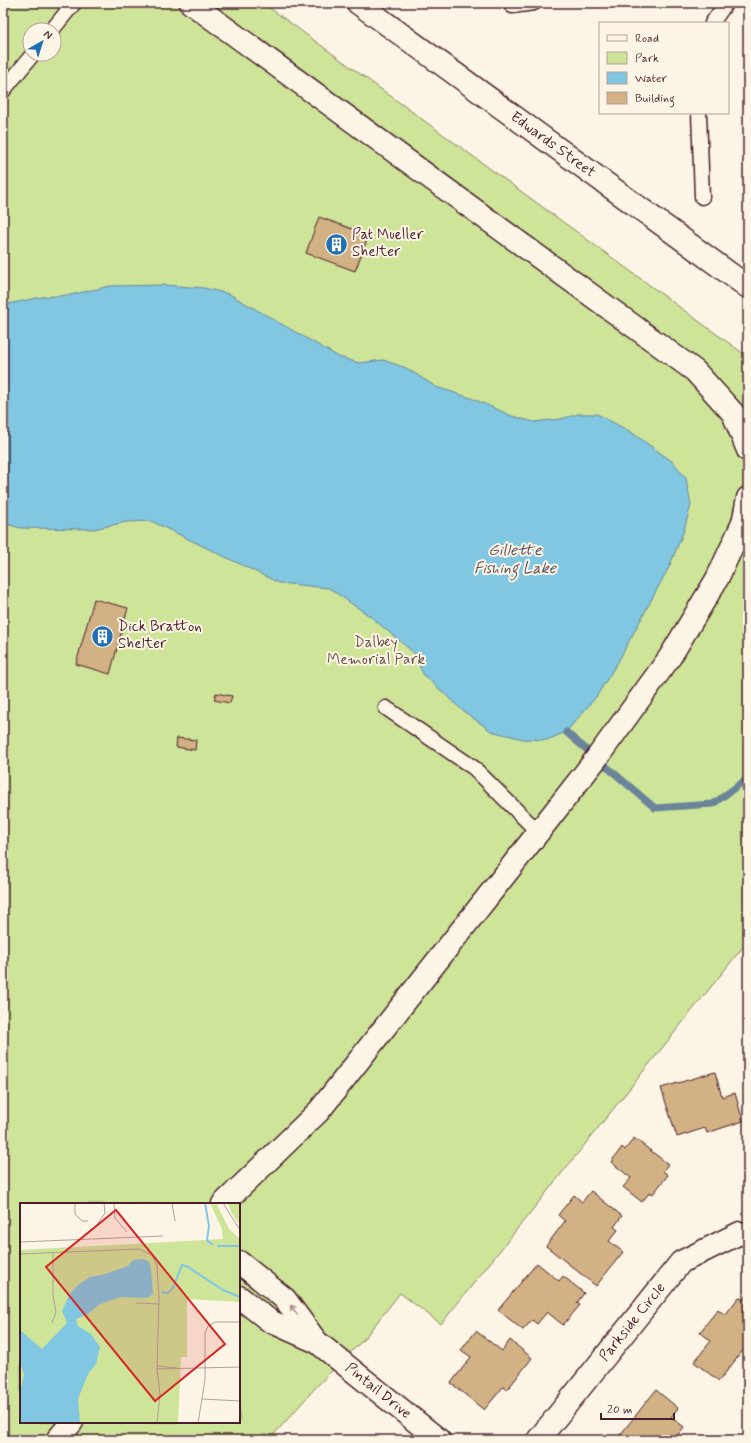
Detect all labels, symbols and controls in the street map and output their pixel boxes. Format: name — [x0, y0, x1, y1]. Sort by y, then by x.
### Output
north arrow — [22, 22, 62, 62]
legend — [599, 22, 729, 114]
text: N — [40, 27, 55, 43]
text: Road — [635, 31, 659, 47]
text: Park — [635, 51, 659, 67]
text: Water — [635, 71, 667, 87]
text: Building — [635, 91, 675, 108]
street label: Edwards Street — [506, 107, 599, 183]
place label: Pat Mueller Shelter — [352, 225, 424, 262]
building icon: Pat Mueller Shelter — [324, 231, 350, 257]
water label: Gillette Fishing Lake — [474, 540, 557, 581]
place label: Dick Bratton Shelter — [118, 617, 202, 654]
building icon: Dick Bratton Shelter — [89, 623, 115, 649]
park label: Dalbey Memorial Park — [327, 633, 425, 670]
inset map — [20, 1203, 240, 1423]
street label: Parkside Circle — [595, 1279, 670, 1366]
one-way arrow — [289, 1305, 298, 1316]
street label: Pintail Drive — [341, 1358, 415, 1424]
scale bar — [601, 1395, 674, 1421]
text: 20 m — [607, 1402, 633, 1418]

